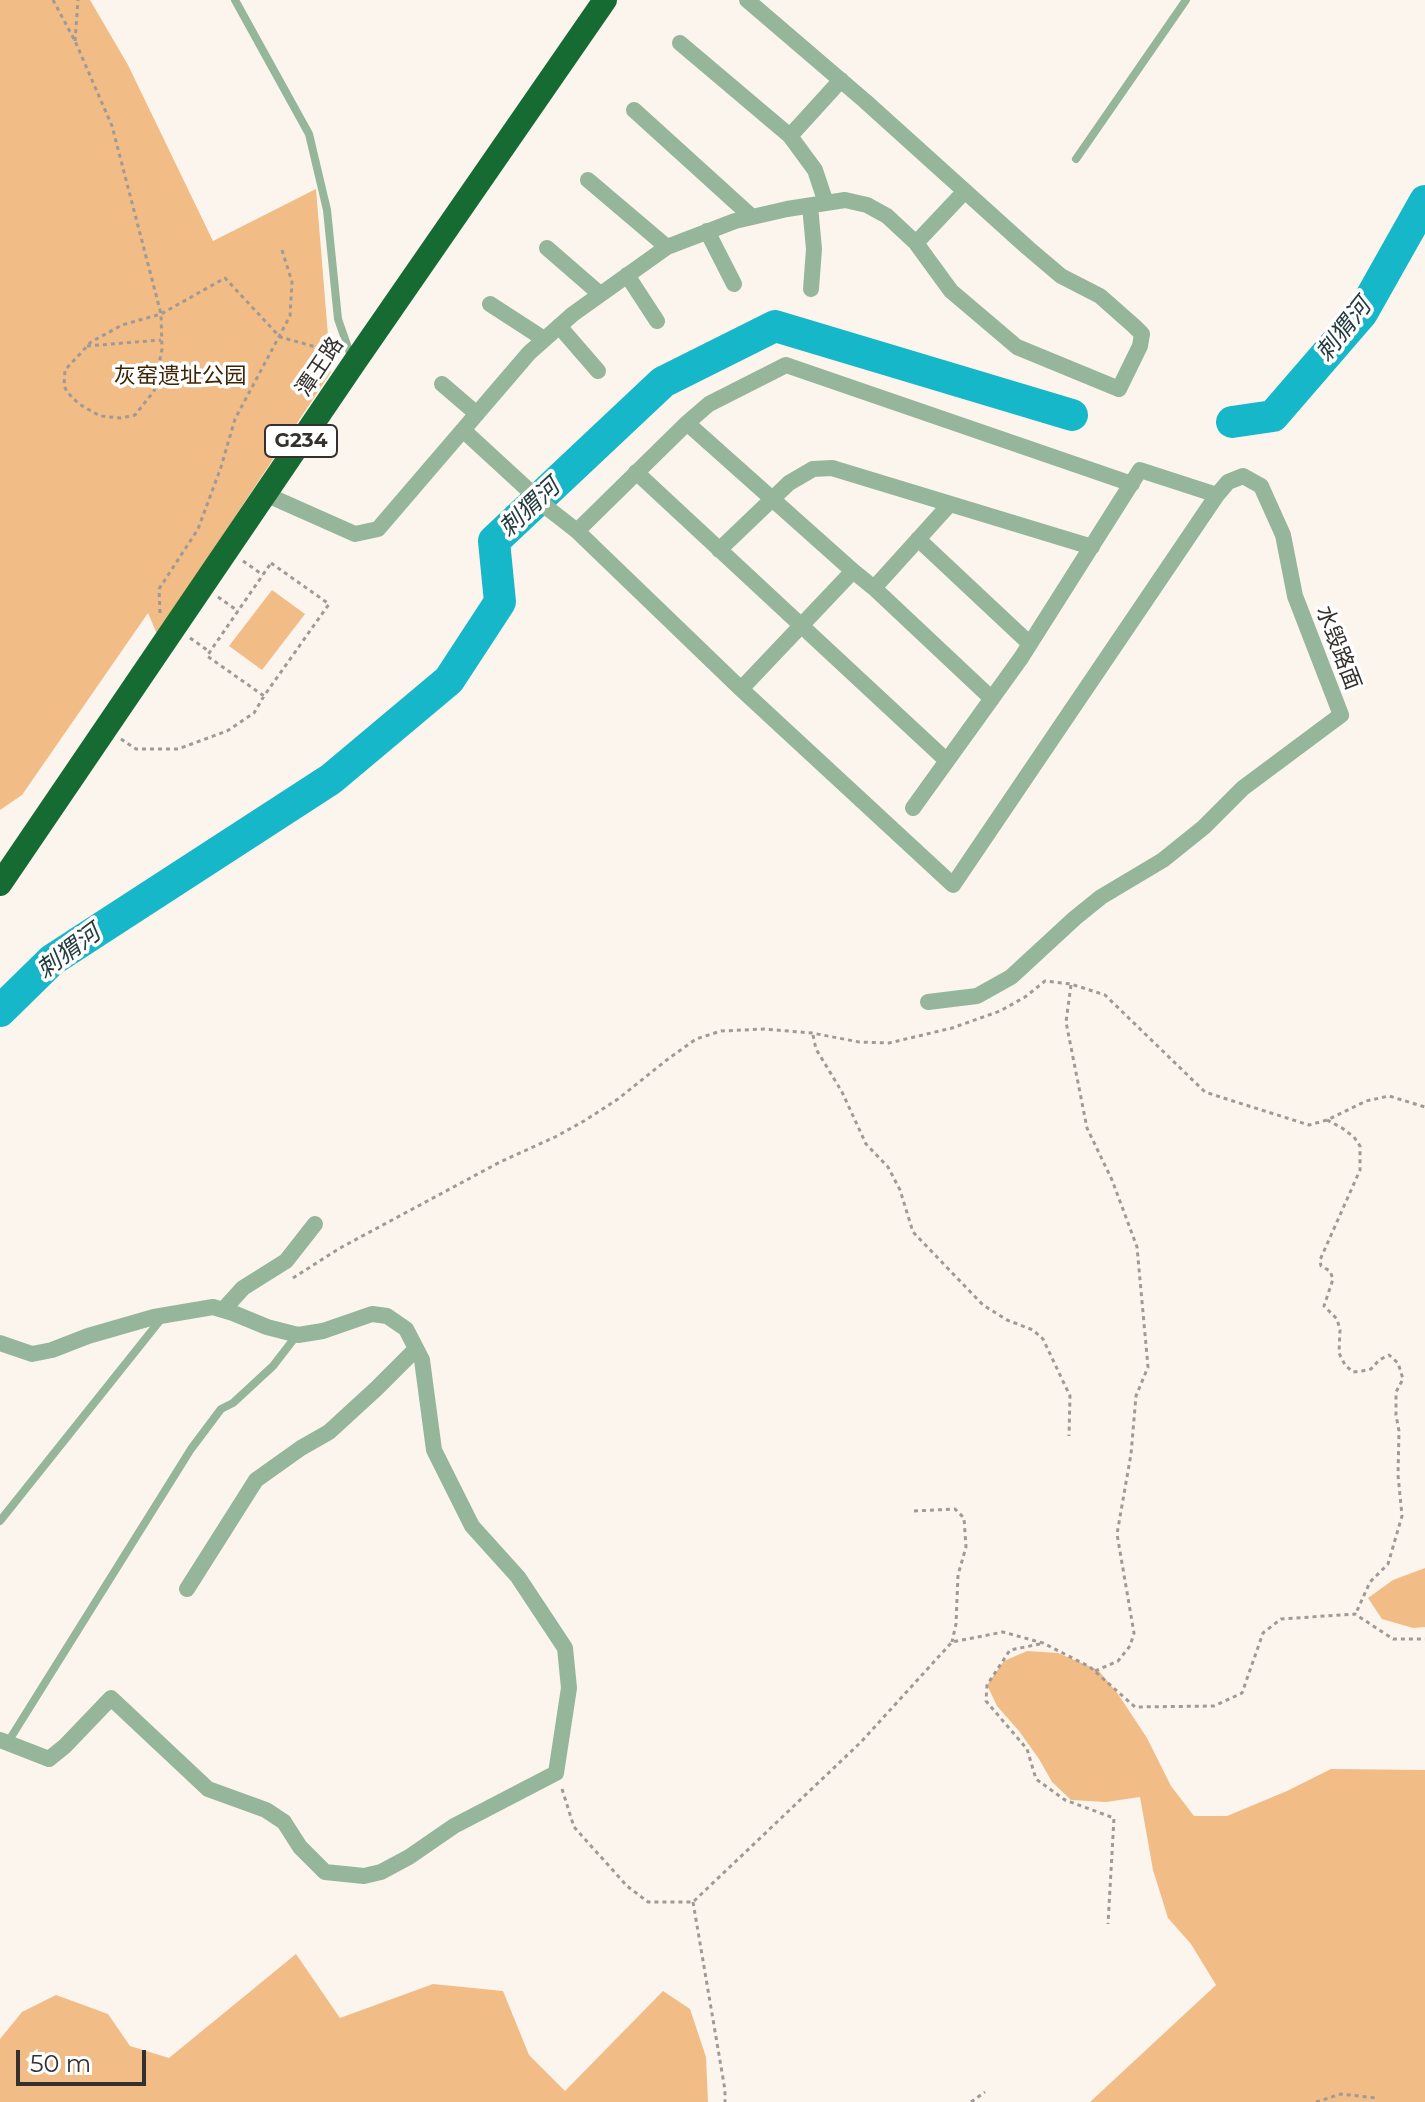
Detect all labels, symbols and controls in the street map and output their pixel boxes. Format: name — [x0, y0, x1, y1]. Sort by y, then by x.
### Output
water label: 刺猬河 — [1310, 293, 1378, 367]
street label: 潭王路 — [291, 332, 349, 402]
park label: 灰窑遗址公园 — [114, 364, 246, 390]
road number: G234 — [265, 425, 337, 457]
water label: 刺猬河 — [494, 473, 566, 543]
street label: 水毁路面 — [1310, 602, 1366, 694]
water label: 刺猬河 — [32, 919, 106, 985]
scale bar — [20, 2034, 150, 2084]
text: 50 m — [30, 2049, 91, 2078]

